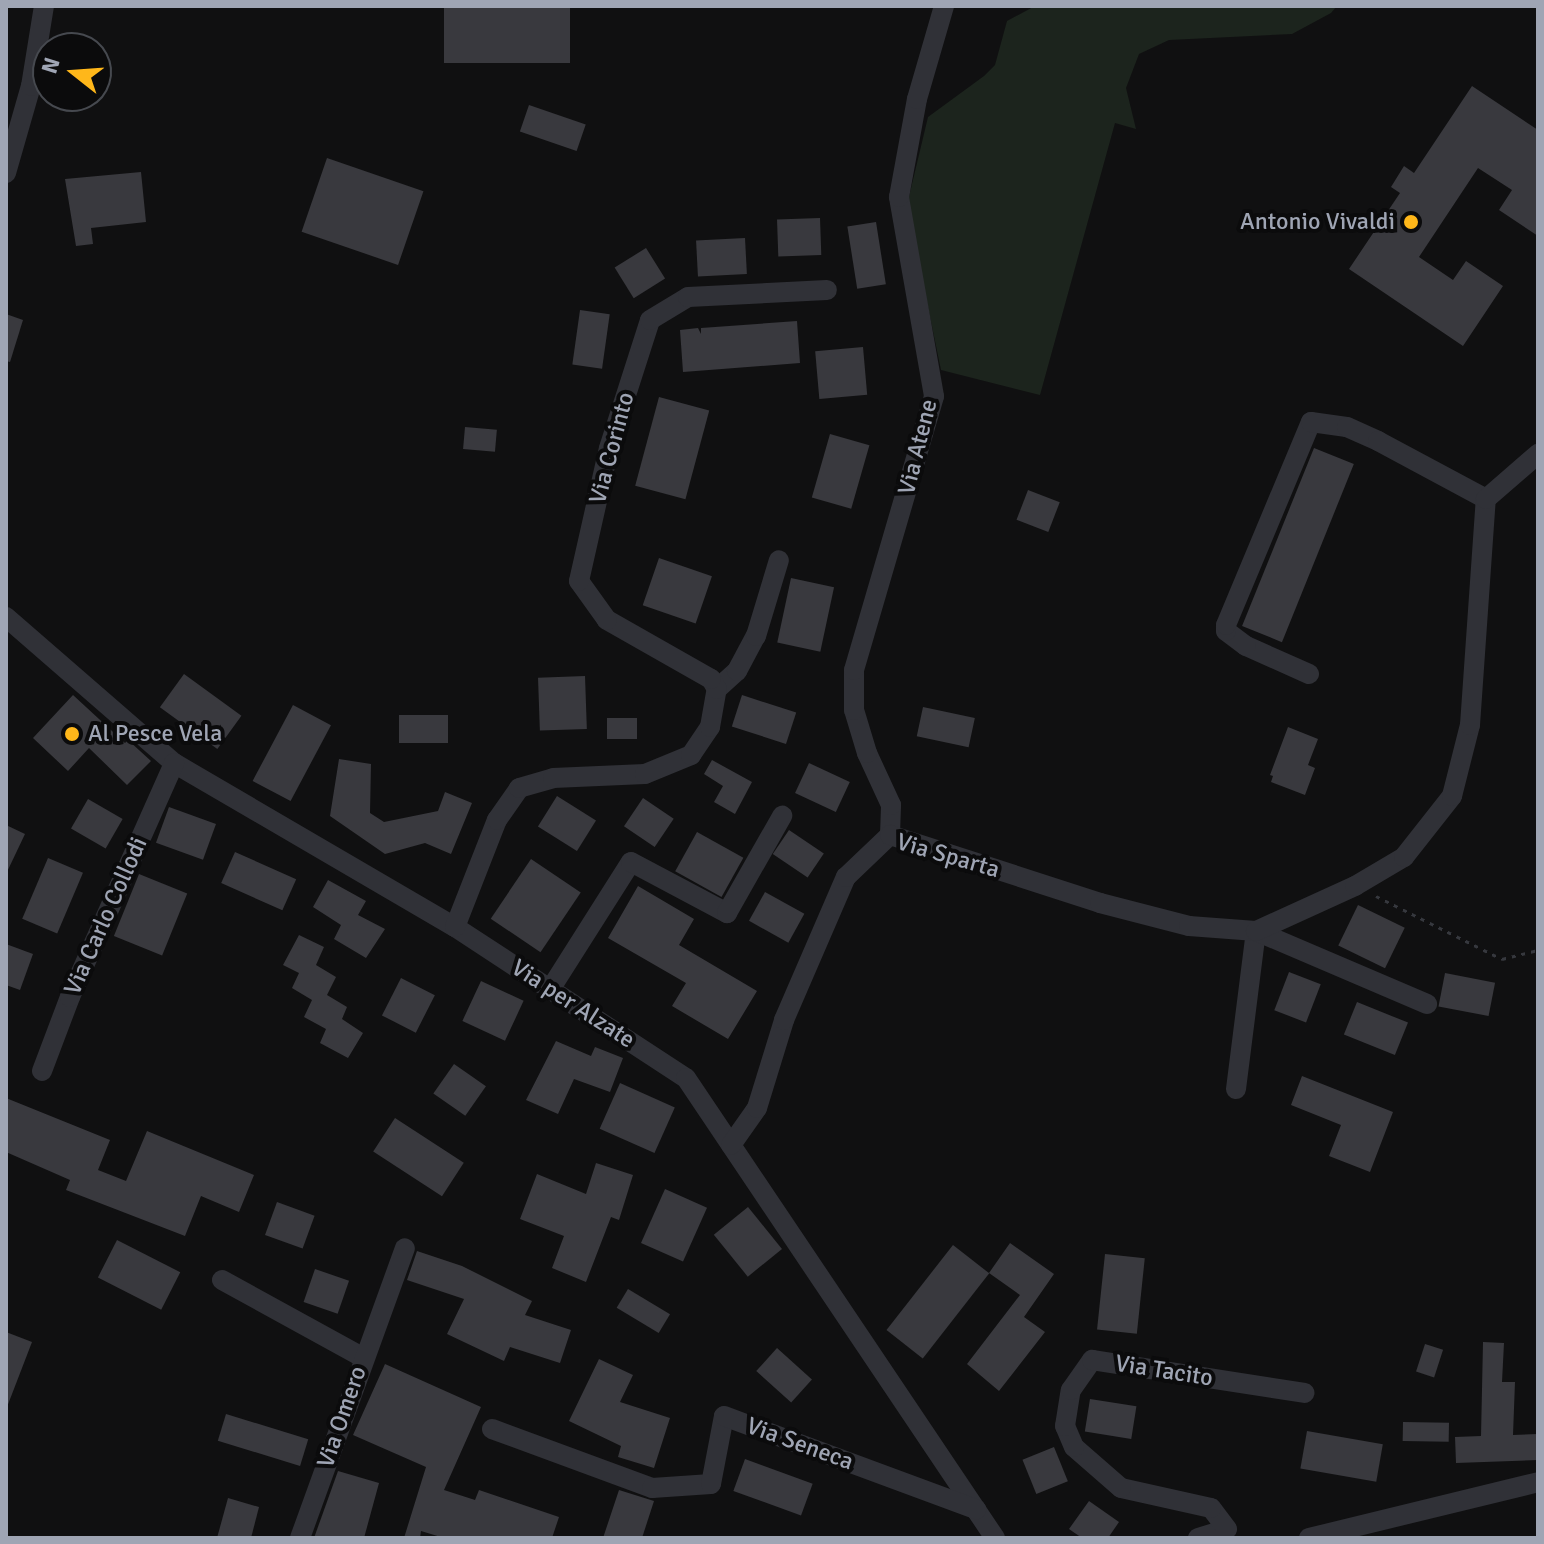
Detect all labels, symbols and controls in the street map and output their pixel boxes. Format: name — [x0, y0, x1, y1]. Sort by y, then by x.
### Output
north arrow — [32, 32, 112, 112]
text: N — [35, 54, 66, 77]
place label: Antonio Vivaldi — [1240, 208, 1395, 236]
marker: Antonio Vivaldi — [1402, 213, 1420, 231]
street label: Via Corinto — [583, 389, 641, 507]
street label: Via Atene — [892, 396, 944, 498]
place label: Al Pesce Vela — [88, 720, 223, 748]
marker: Al Pesce Vela — [63, 725, 81, 743]
street label: Via Sparta — [893, 828, 1003, 884]
street label: Via Carlo Collodi — [58, 833, 154, 999]
street label: Via per Alzate — [506, 953, 640, 1055]
street label: Via Tacito — [1113, 1349, 1215, 1393]
street label: Via Omero — [311, 1362, 373, 1472]
street label: Via Seneca — [743, 1411, 857, 1477]

